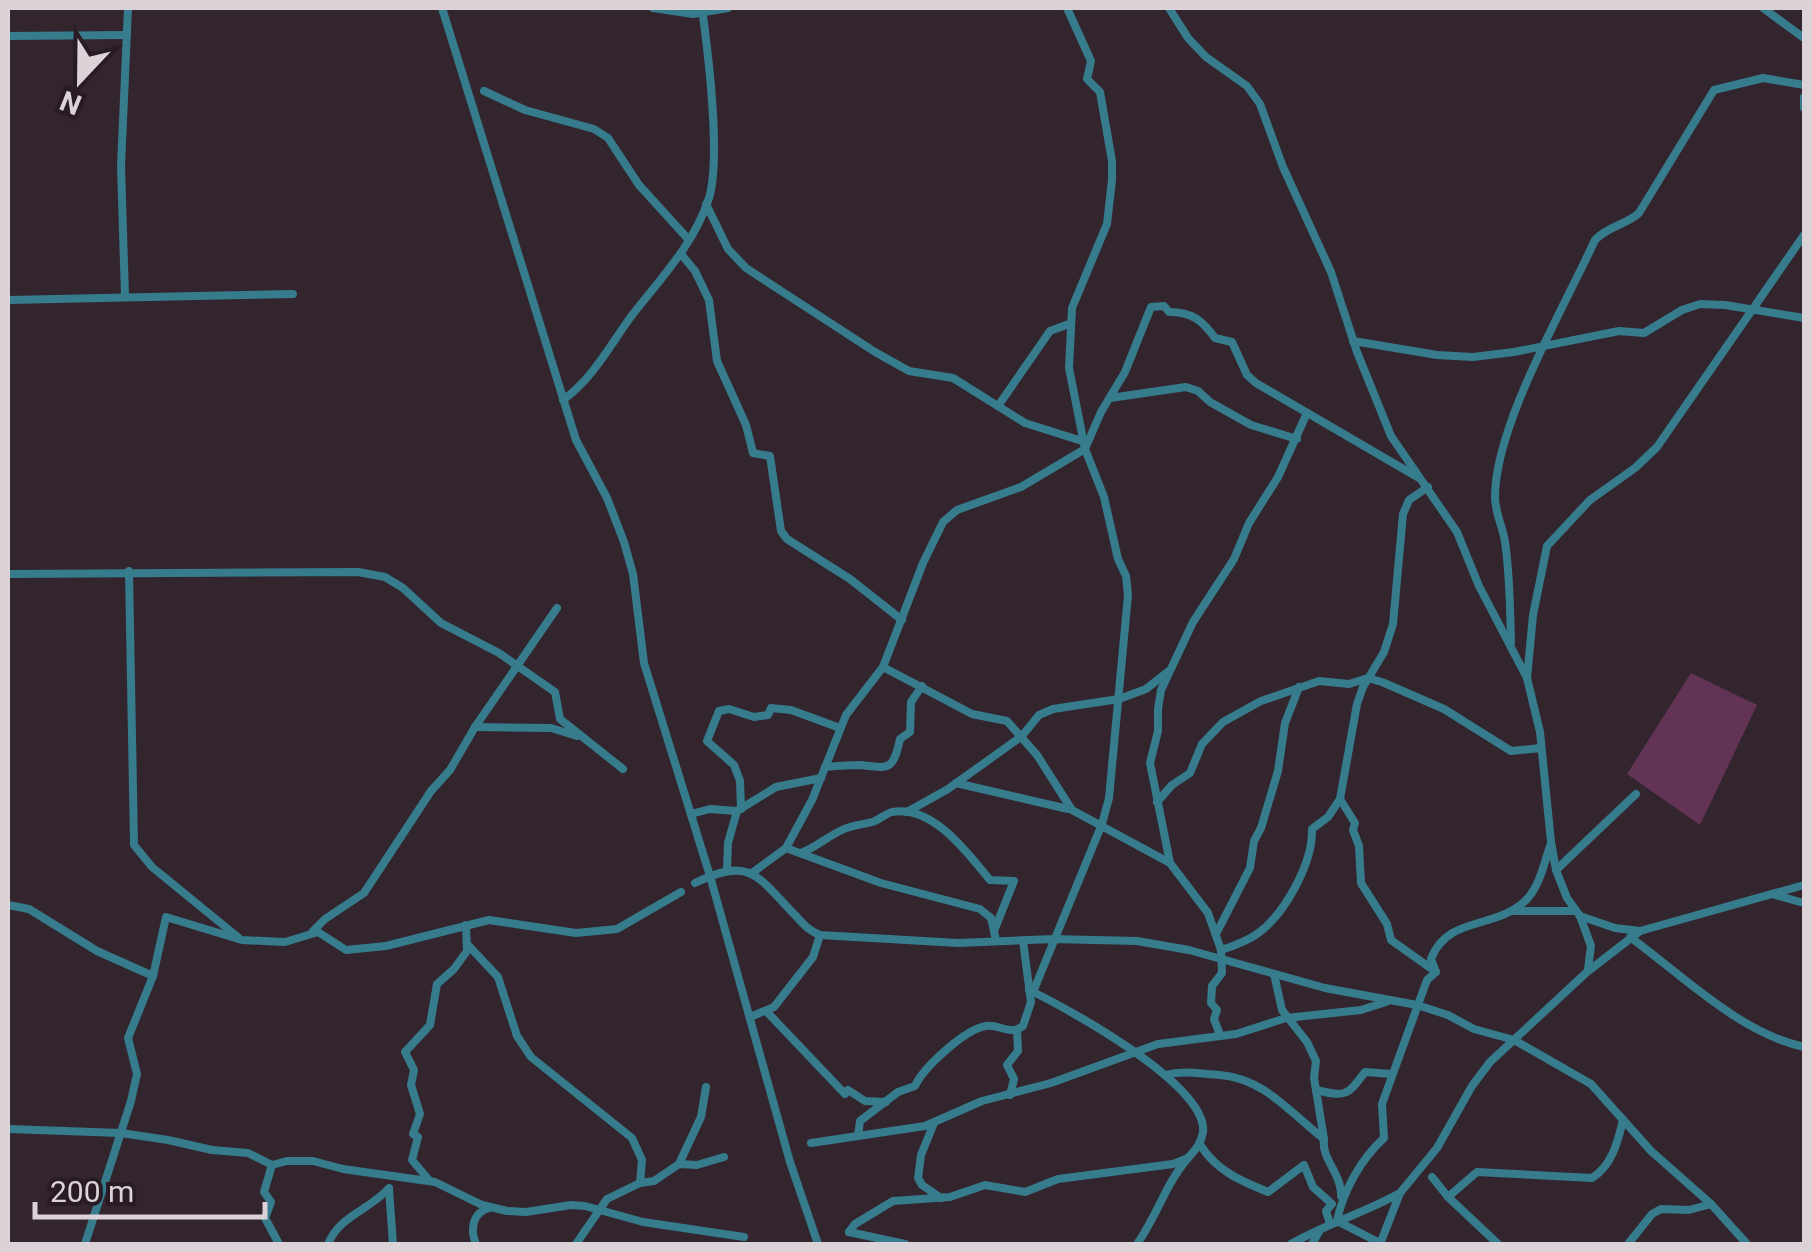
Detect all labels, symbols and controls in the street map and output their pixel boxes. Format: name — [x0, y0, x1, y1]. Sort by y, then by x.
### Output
north arrow — [30, 30, 130, 130]
text: N — [55, 84, 86, 122]
scale bar — [35, 1157, 265, 1219]
text: 200 m — [50, 1174, 134, 1209]

